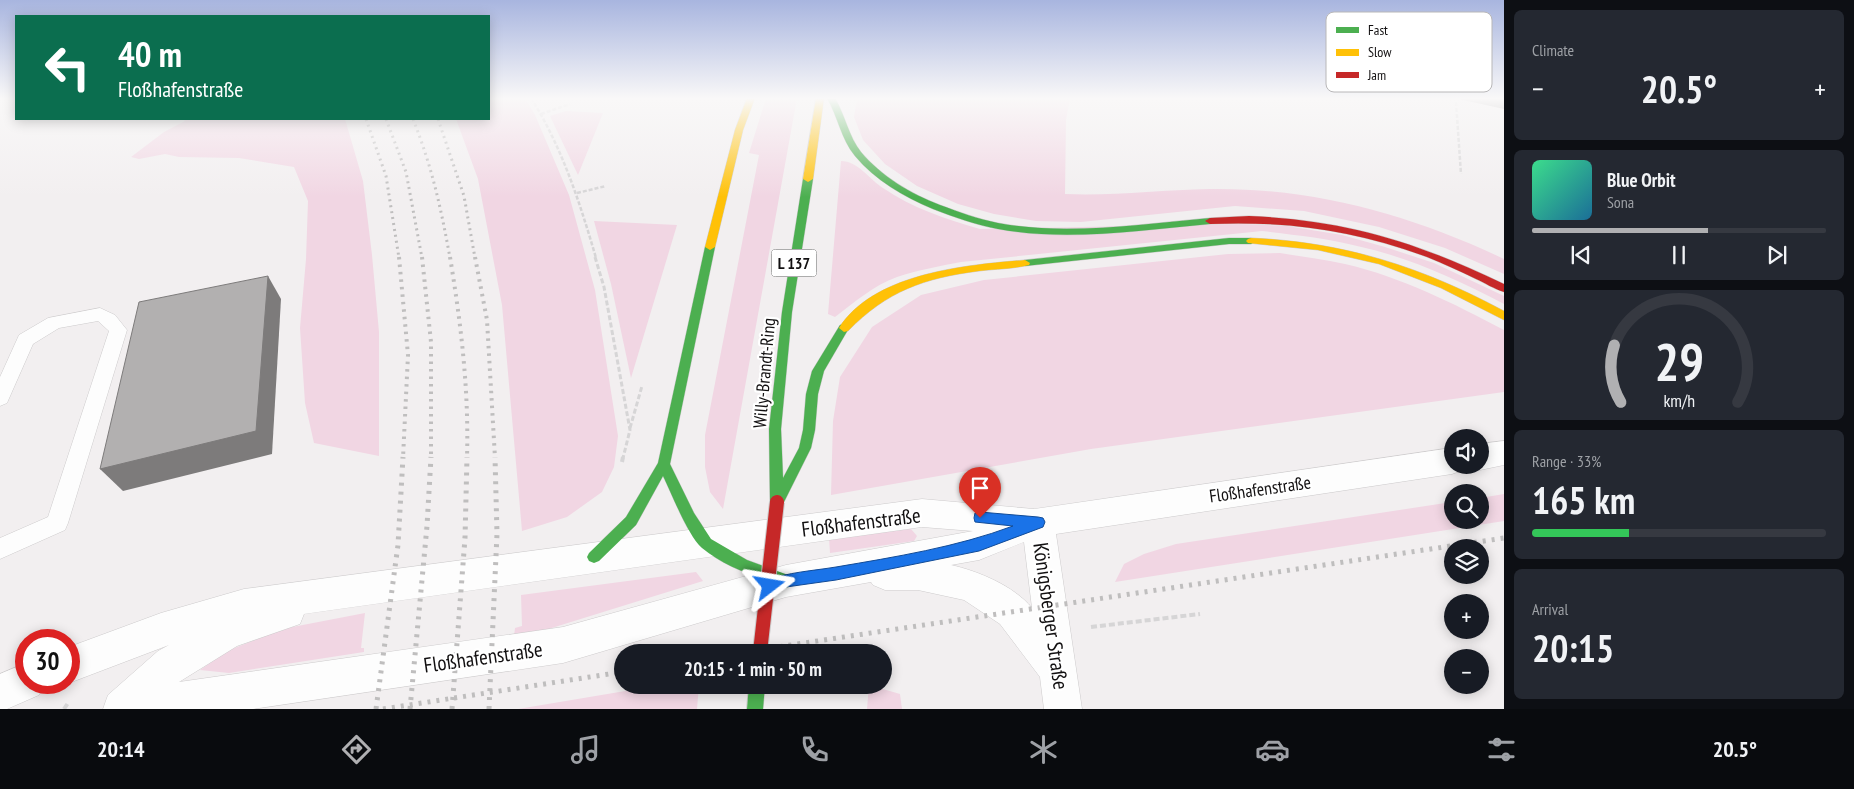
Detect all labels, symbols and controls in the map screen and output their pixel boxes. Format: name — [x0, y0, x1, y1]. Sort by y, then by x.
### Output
legend — [1326, 12, 1492, 92]
text: Fast — [1368, 21, 1388, 39]
text: 40 m — [118, 31, 182, 77]
icon: left — [35, 35, 100, 100]
text: Climate — [1532, 40, 1574, 60]
text: Slow — [1368, 43, 1392, 61]
text: 20.5° — [1641, 64, 1717, 113]
text: Jam — [1367, 66, 1386, 84]
text: − — [1532, 70, 1544, 107]
text: + — [1814, 70, 1826, 107]
text: Floßhafenstraße — [118, 75, 243, 103]
text: Blue Orbit — [1607, 168, 1676, 192]
text: Sona — [1607, 192, 1634, 212]
icon: previous — [1567, 241, 1595, 269]
icon: pause — [1665, 241, 1693, 269]
icon: next — [1763, 241, 1791, 269]
road number: L 137 — [772, 250, 816, 276]
street label: Willy-Brandt-Ring — [748, 317, 780, 429]
text: 29 — [1654, 328, 1704, 395]
text: km/h — [1663, 389, 1695, 412]
map controls — [1444, 429, 1489, 694]
button: sound — [1444, 429, 1489, 474]
text: Range · 33% — [1532, 451, 1601, 471]
pin — [959, 467, 1001, 518]
street label: Floßhafenstraße — [1208, 470, 1312, 508]
icon: arrive — [966, 474, 994, 502]
text: 165 km — [1532, 475, 1635, 524]
button: search — [1444, 484, 1489, 529]
street label: Floßhafenstraße — [800, 501, 922, 543]
button: layers — [1444, 539, 1489, 584]
street label: Königsberger Straße — [1027, 541, 1075, 691]
position arrow — [743, 559, 795, 611]
button: + — [1444, 594, 1489, 639]
text: Arrival — [1532, 599, 1568, 619]
text: 20:15 — [1532, 623, 1614, 672]
speed limit sign: 30 — [15, 629, 80, 694]
street label: Floßhafenstraße — [422, 635, 544, 679]
button: − — [1444, 649, 1489, 694]
text: 20:15 · 1 min · 50 m — [684, 657, 822, 681]
icon: directions — [339, 732, 374, 767]
icon: music — [568, 732, 603, 767]
icon: phone — [797, 732, 832, 767]
icon: climate — [1026, 732, 1061, 767]
icon: car — [1255, 732, 1290, 767]
icon: filters — [1484, 732, 1519, 767]
text: 20:14 — [97, 735, 145, 763]
text: 20.5° — [1713, 735, 1757, 763]

